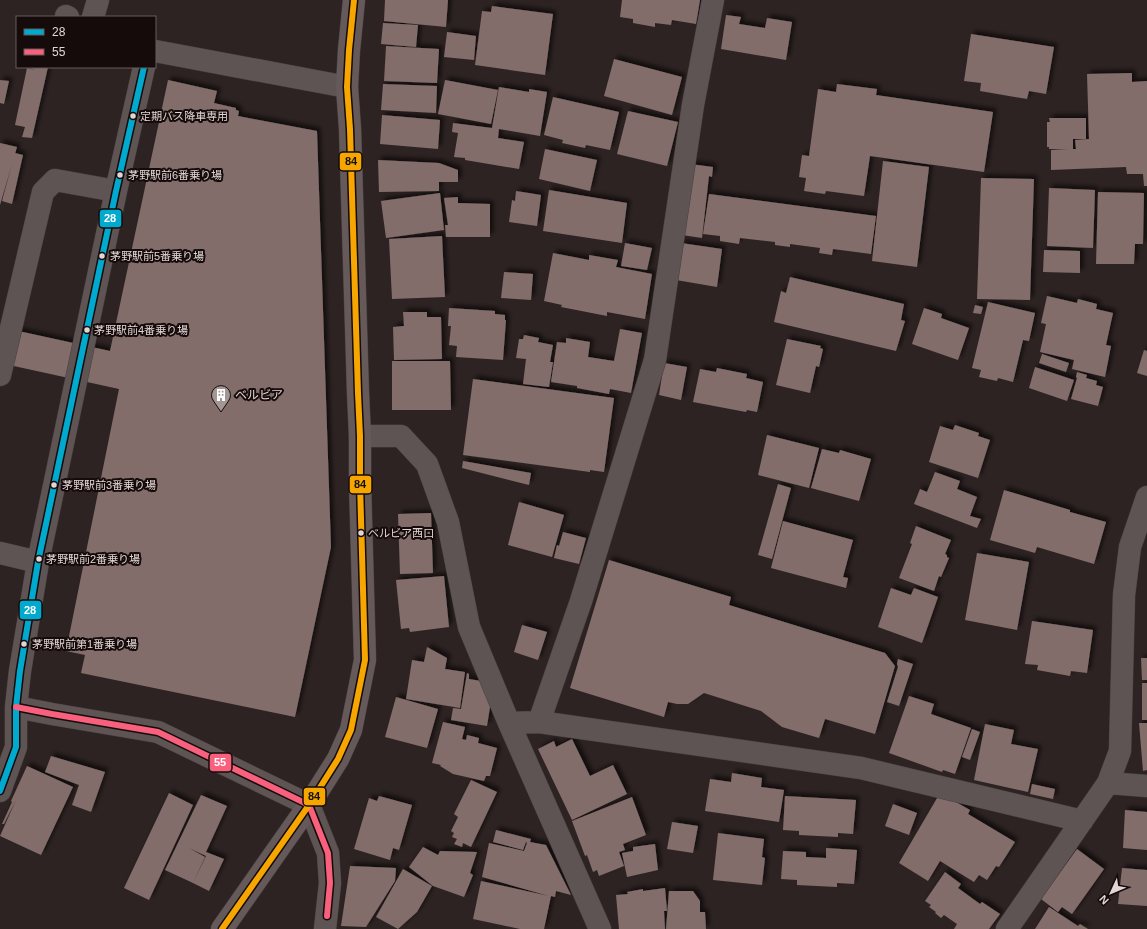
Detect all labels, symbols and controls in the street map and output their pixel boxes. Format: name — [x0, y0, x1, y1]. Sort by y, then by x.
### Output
legend — [16, 16, 156, 68]
text: 28 — [52, 25, 66, 39]
text: 55 — [52, 45, 66, 59]
place label: 定期バス降車専用 — [140, 110, 228, 122]
marker: 定期バス降車専用 — [128, 111, 138, 121]
line badge: 84 — [339, 152, 362, 171]
text: 84 — [345, 155, 358, 167]
place label: 茅野駅前6番乗り場 — [128, 169, 222, 181]
marker: 茅野駅前6番乗り場 — [115, 170, 125, 180]
line badge: 28 — [99, 209, 122, 228]
text: 28 — [104, 212, 116, 224]
place label: 茅野駅前5番乗り場 — [110, 250, 204, 262]
marker: 茅野駅前5番乗り場 — [97, 251, 107, 261]
place label: 茅野駅前4番乗り場 — [94, 324, 188, 336]
marker: 茅野駅前4番乗り場 — [82, 325, 92, 335]
building icon: ベルビア — [210, 384, 232, 412]
place label: ベルビア — [235, 388, 283, 402]
line badge: 84 — [349, 475, 372, 494]
text: 84 — [354, 478, 367, 490]
place label: 茅野駅前3番乗り場 — [62, 479, 156, 491]
marker: 茅野駅前3番乗り場 — [49, 480, 59, 490]
place label: ベルビア西口 — [368, 527, 434, 539]
marker: ベルビア西口 — [356, 528, 366, 538]
place label: 茅野駅前2番乗り場 — [46, 553, 140, 565]
marker: 茅野駅前2番乗り場 — [34, 554, 44, 564]
line badge: 28 — [19, 600, 42, 620]
text: 28 — [24, 604, 36, 616]
place label: 茅野駅前第1番乗り場 — [32, 638, 137, 650]
marker: 茅野駅前第1番乗り場 — [19, 639, 29, 649]
line badge: 55 — [209, 753, 232, 772]
text: 55 — [214, 756, 226, 768]
line badge: 84 — [303, 787, 326, 806]
text: 84 — [308, 790, 321, 802]
north arrow — [1091, 873, 1131, 913]
text: N — [1097, 893, 1111, 907]

